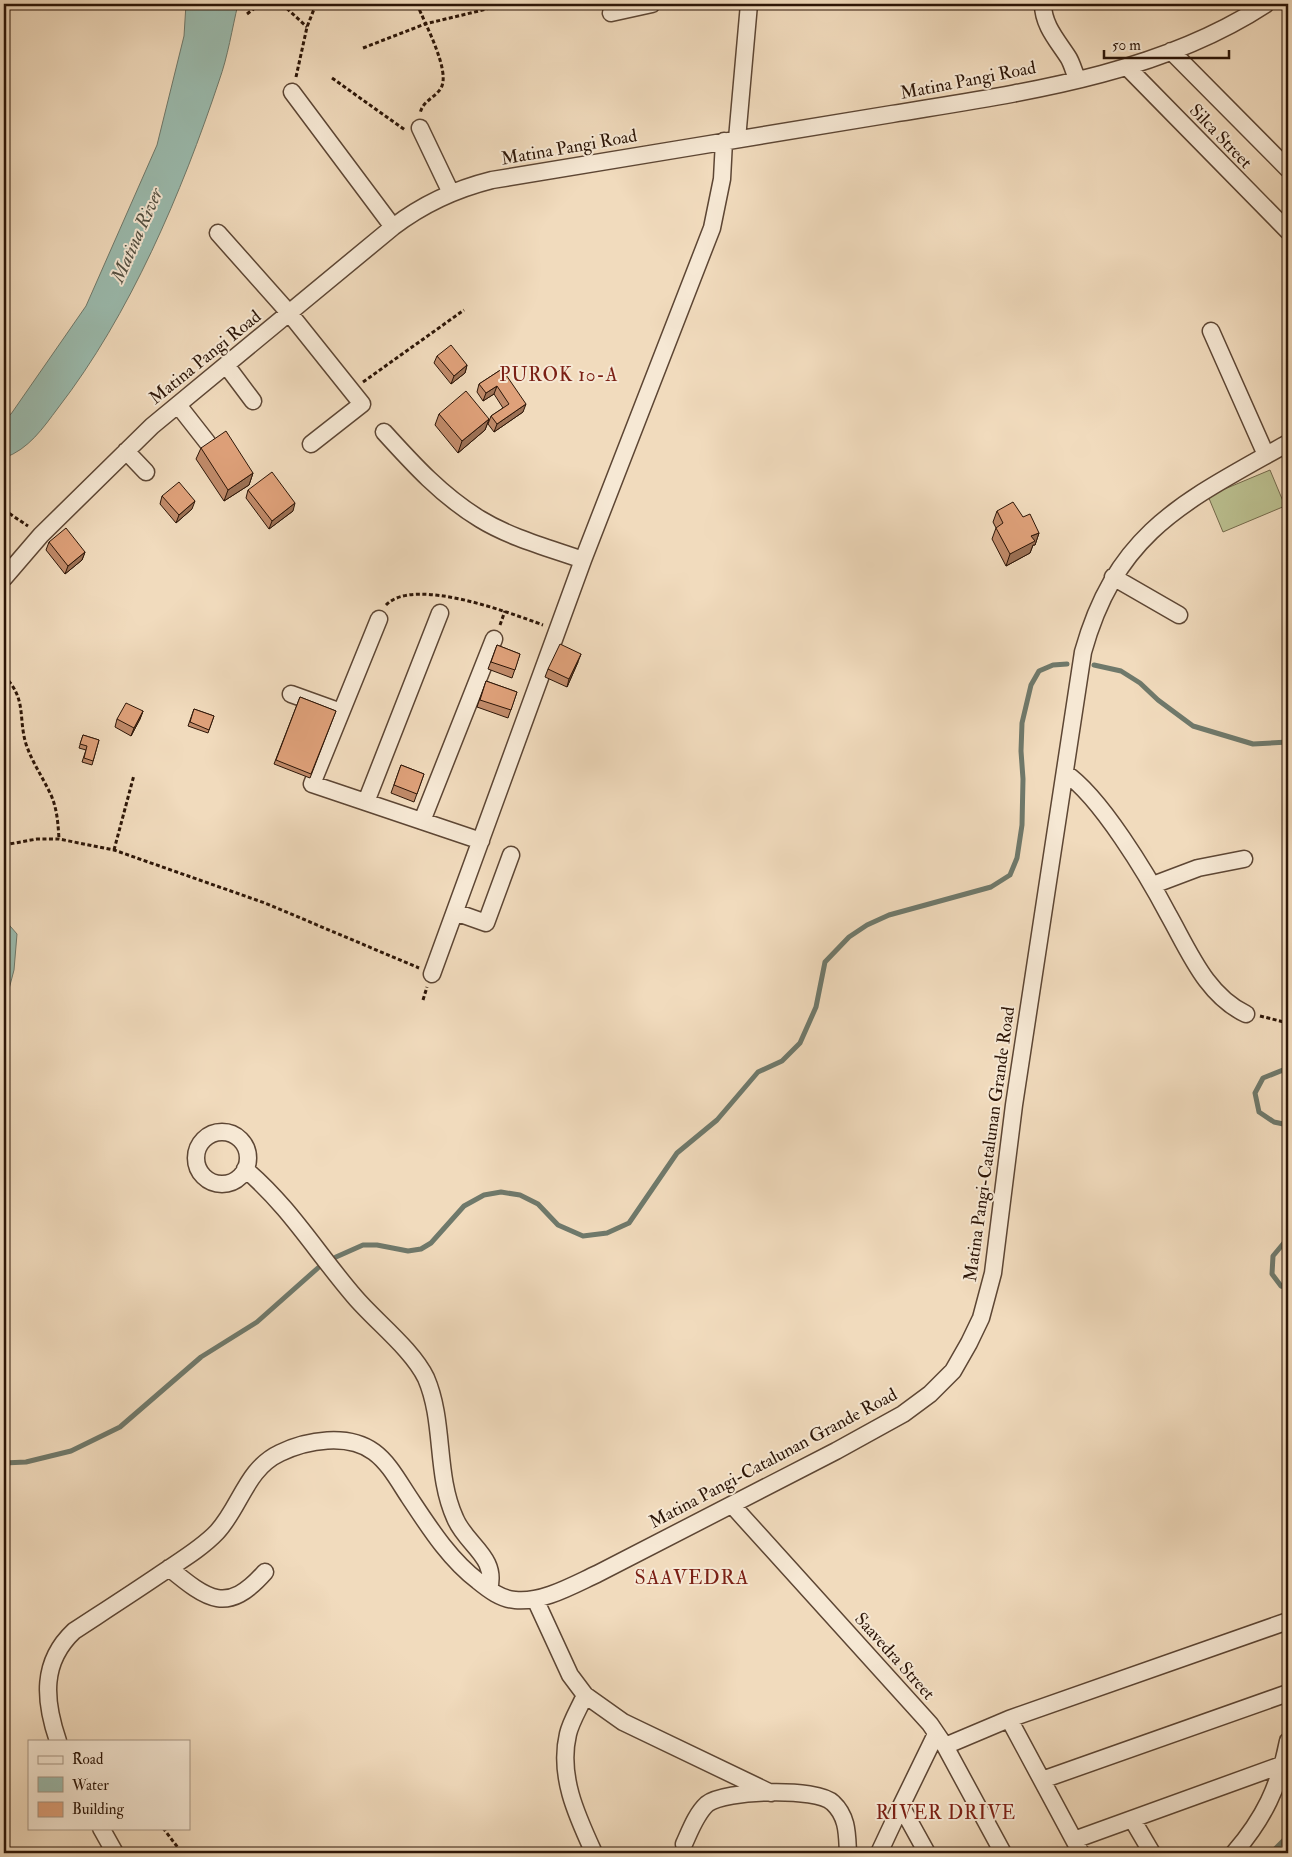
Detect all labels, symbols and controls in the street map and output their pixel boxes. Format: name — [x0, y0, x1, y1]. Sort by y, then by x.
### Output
scale bar — [1104, 28, 1230, 60]
text: 50 m — [1112, 36, 1141, 55]
street label: Matina Pangi Road — [898, 56, 1038, 105]
street label: Silca Street — [1184, 99, 1257, 174]
street label: Matina Pangi Road — [499, 124, 639, 171]
water label: Matina River — [105, 184, 169, 287]
street label: Matina Pangi Road — [145, 305, 266, 410]
district label: PUROK 10-A — [499, 363, 619, 387]
street label: Matina Pangi-Catalunan Grande Road — [959, 1005, 1020, 1283]
street label: Matina Pangi-Catalunan Grande Road — [645, 1383, 901, 1534]
district label: SAAVEDRA — [635, 1565, 749, 1590]
street label: Saavedra Street — [849, 1608, 940, 1705]
legend — [28, 1740, 190, 1830]
text: Road — [72, 1750, 104, 1769]
text: Water — [71, 1776, 109, 1795]
text: Building — [72, 1800, 124, 1819]
district label: RIVER DRIVE — [876, 1801, 1016, 1825]

